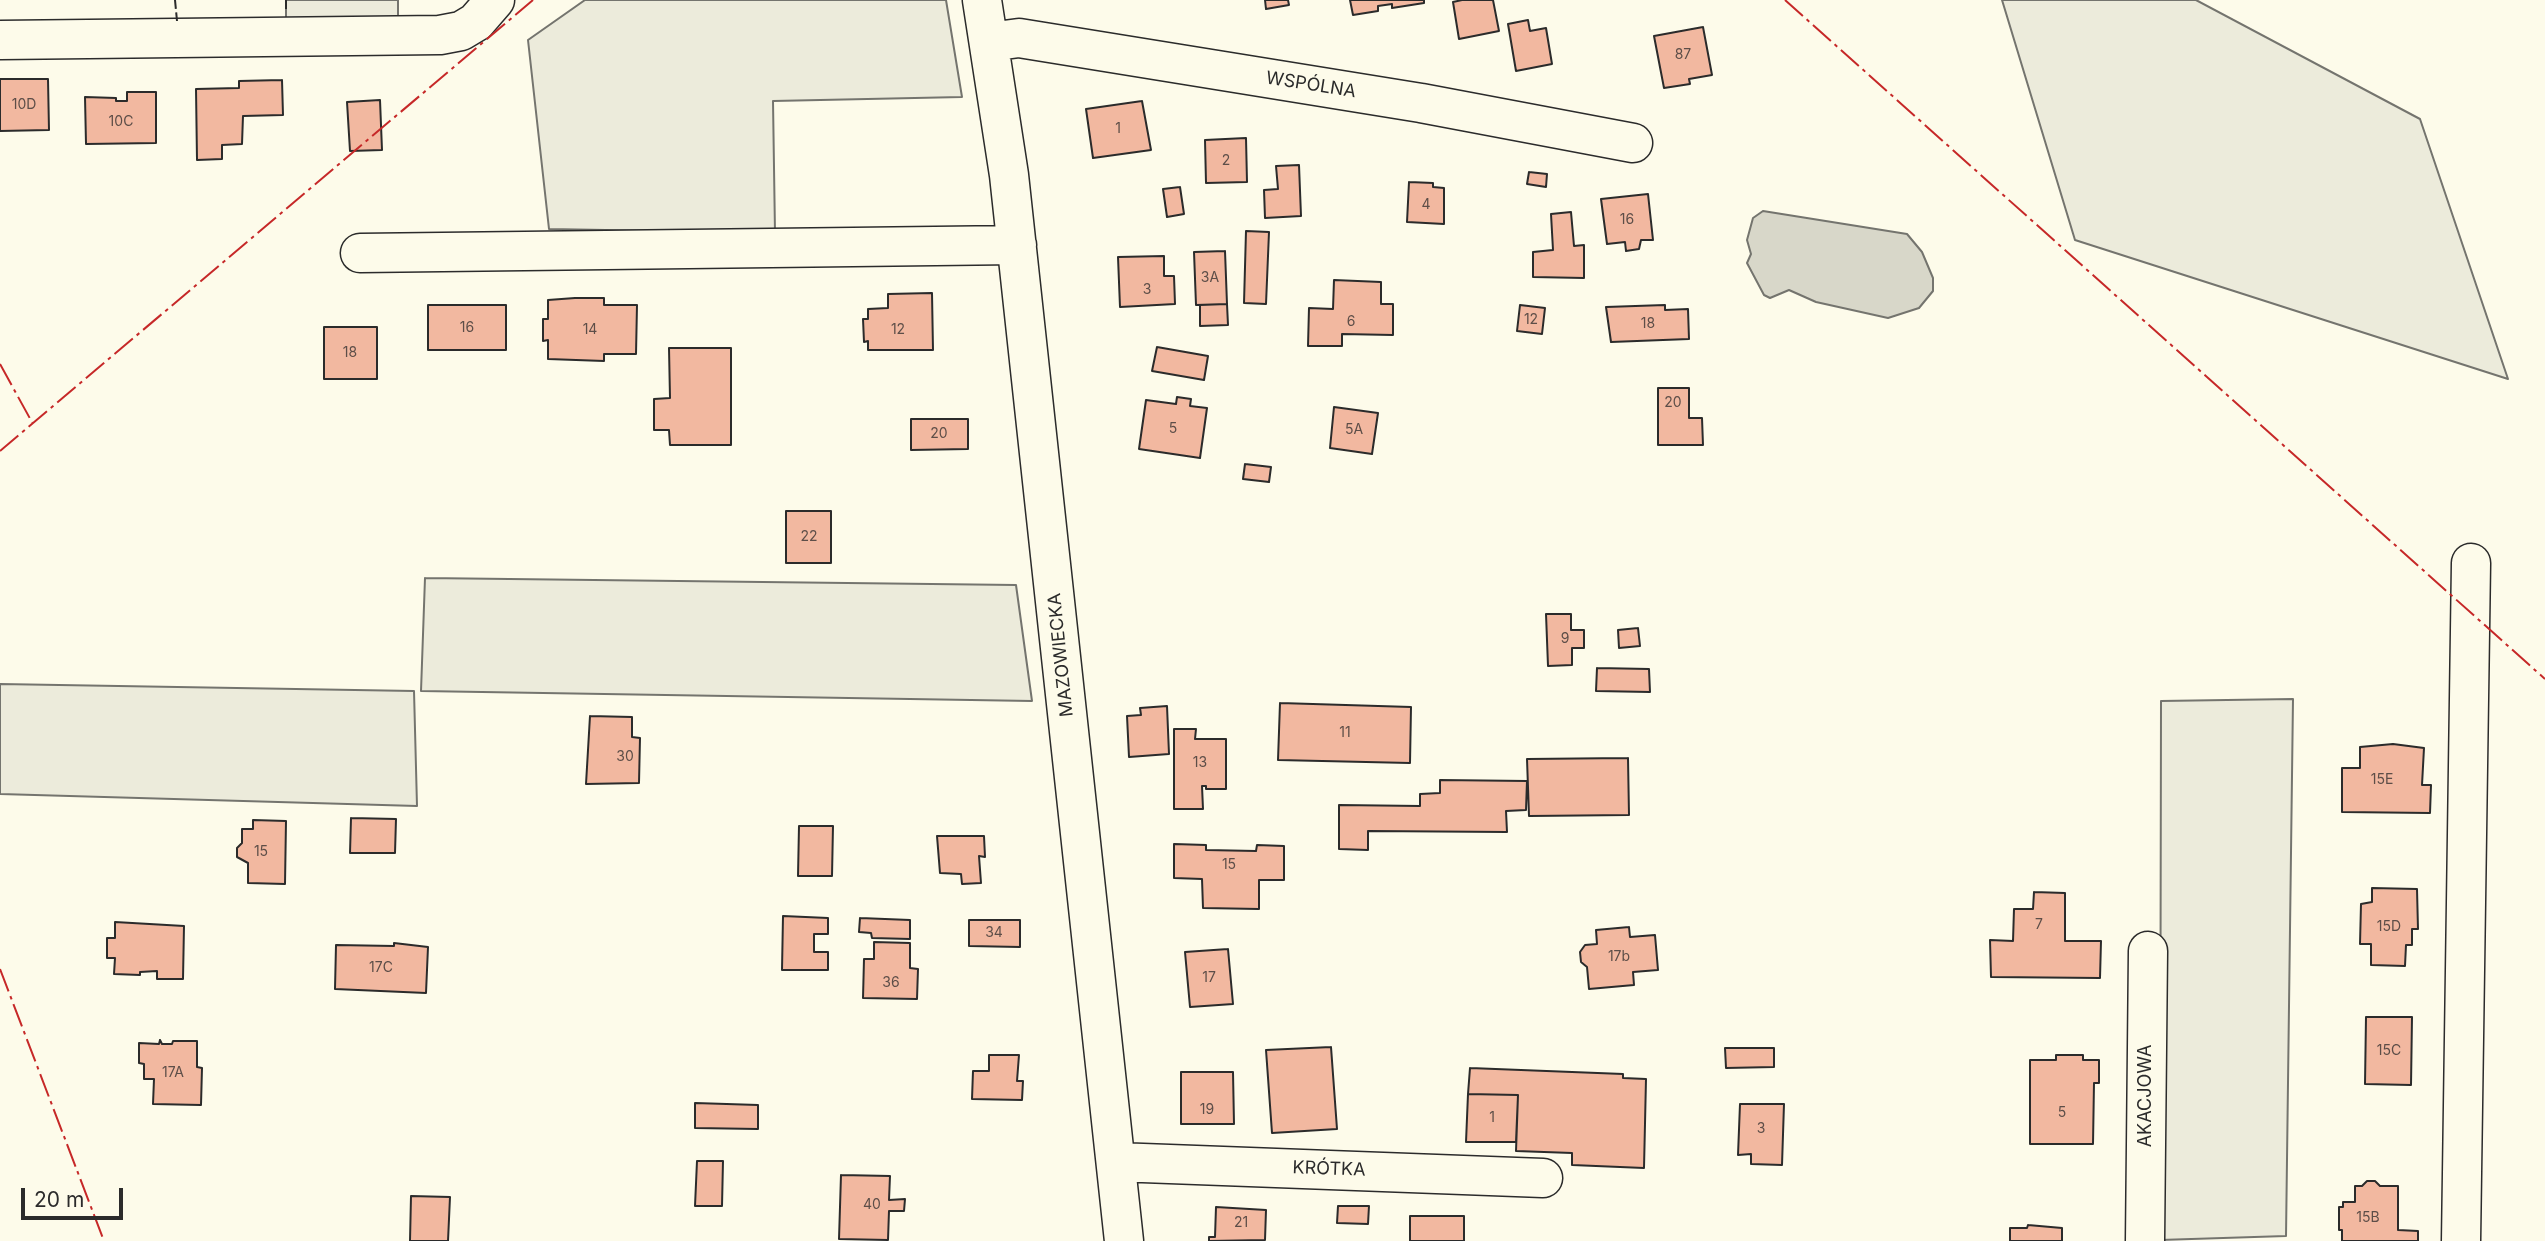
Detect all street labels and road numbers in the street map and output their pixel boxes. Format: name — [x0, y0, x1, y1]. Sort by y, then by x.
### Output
street label: WSPÓLNA — [1265, 67, 1357, 103]
street label: MAZOWIECKA — [1044, 592, 1078, 718]
street label: AKACJOWA — [2135, 1045, 2157, 1147]
street label: KRÓTKA — [1292, 1157, 1366, 1181]

